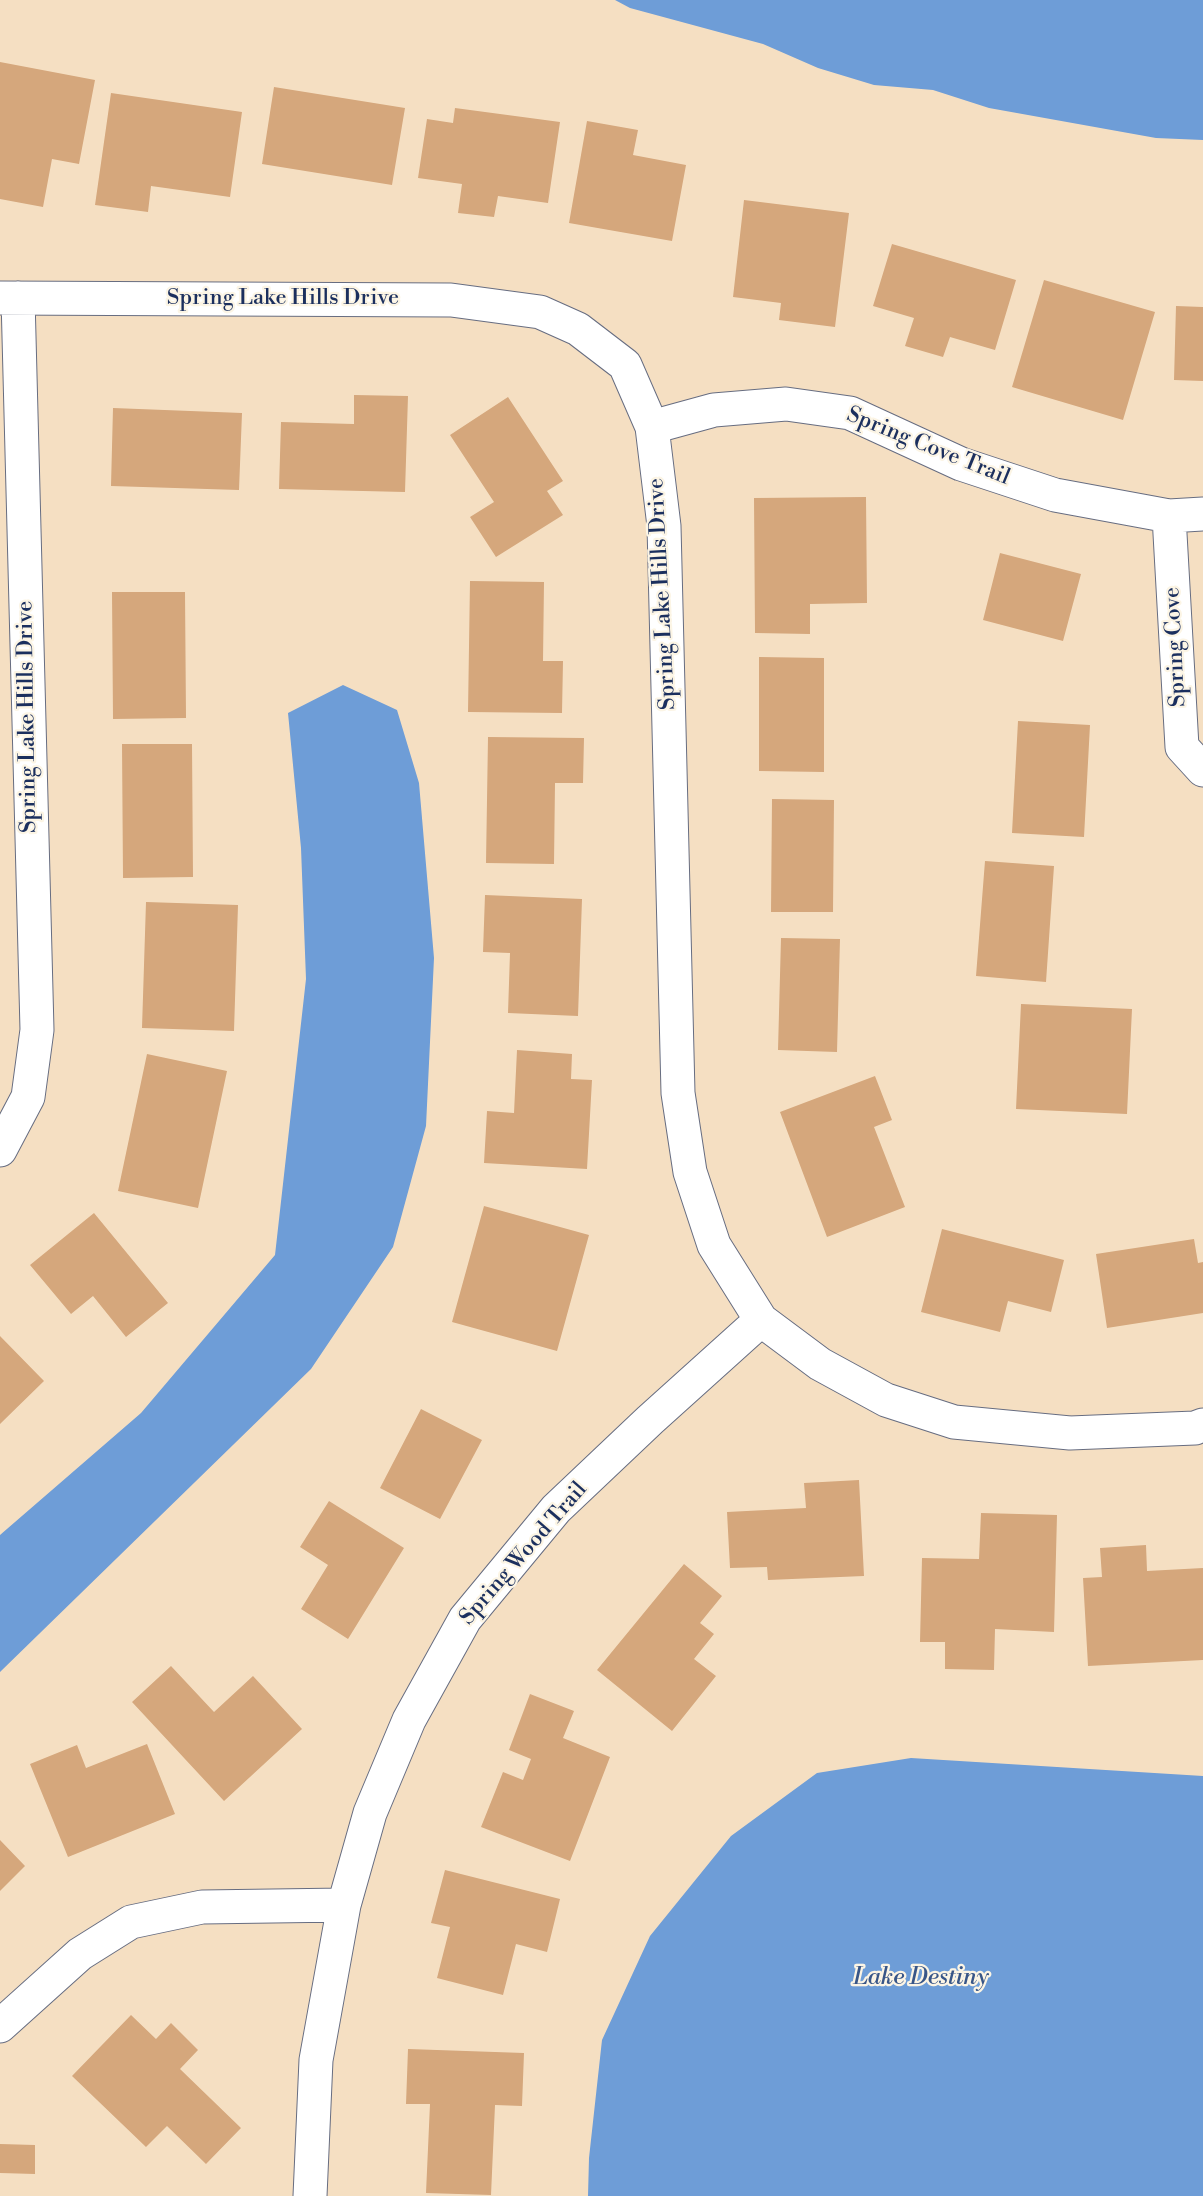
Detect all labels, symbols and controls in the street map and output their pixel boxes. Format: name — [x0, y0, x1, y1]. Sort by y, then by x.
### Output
street label: Spring Lake Hills Drive — [167, 286, 399, 312]
street label: Spring Cove Trail — [843, 402, 1013, 492]
street label: Spring Lake Hills Drive — [644, 477, 682, 711]
street label: Spring Cove — [1160, 586, 1192, 708]
street label: Spring Lake Hills Drive — [13, 601, 43, 833]
street label: Spring Wood Trail — [455, 1477, 593, 1631]
water label: Lake Destiny — [853, 1964, 989, 1992]

